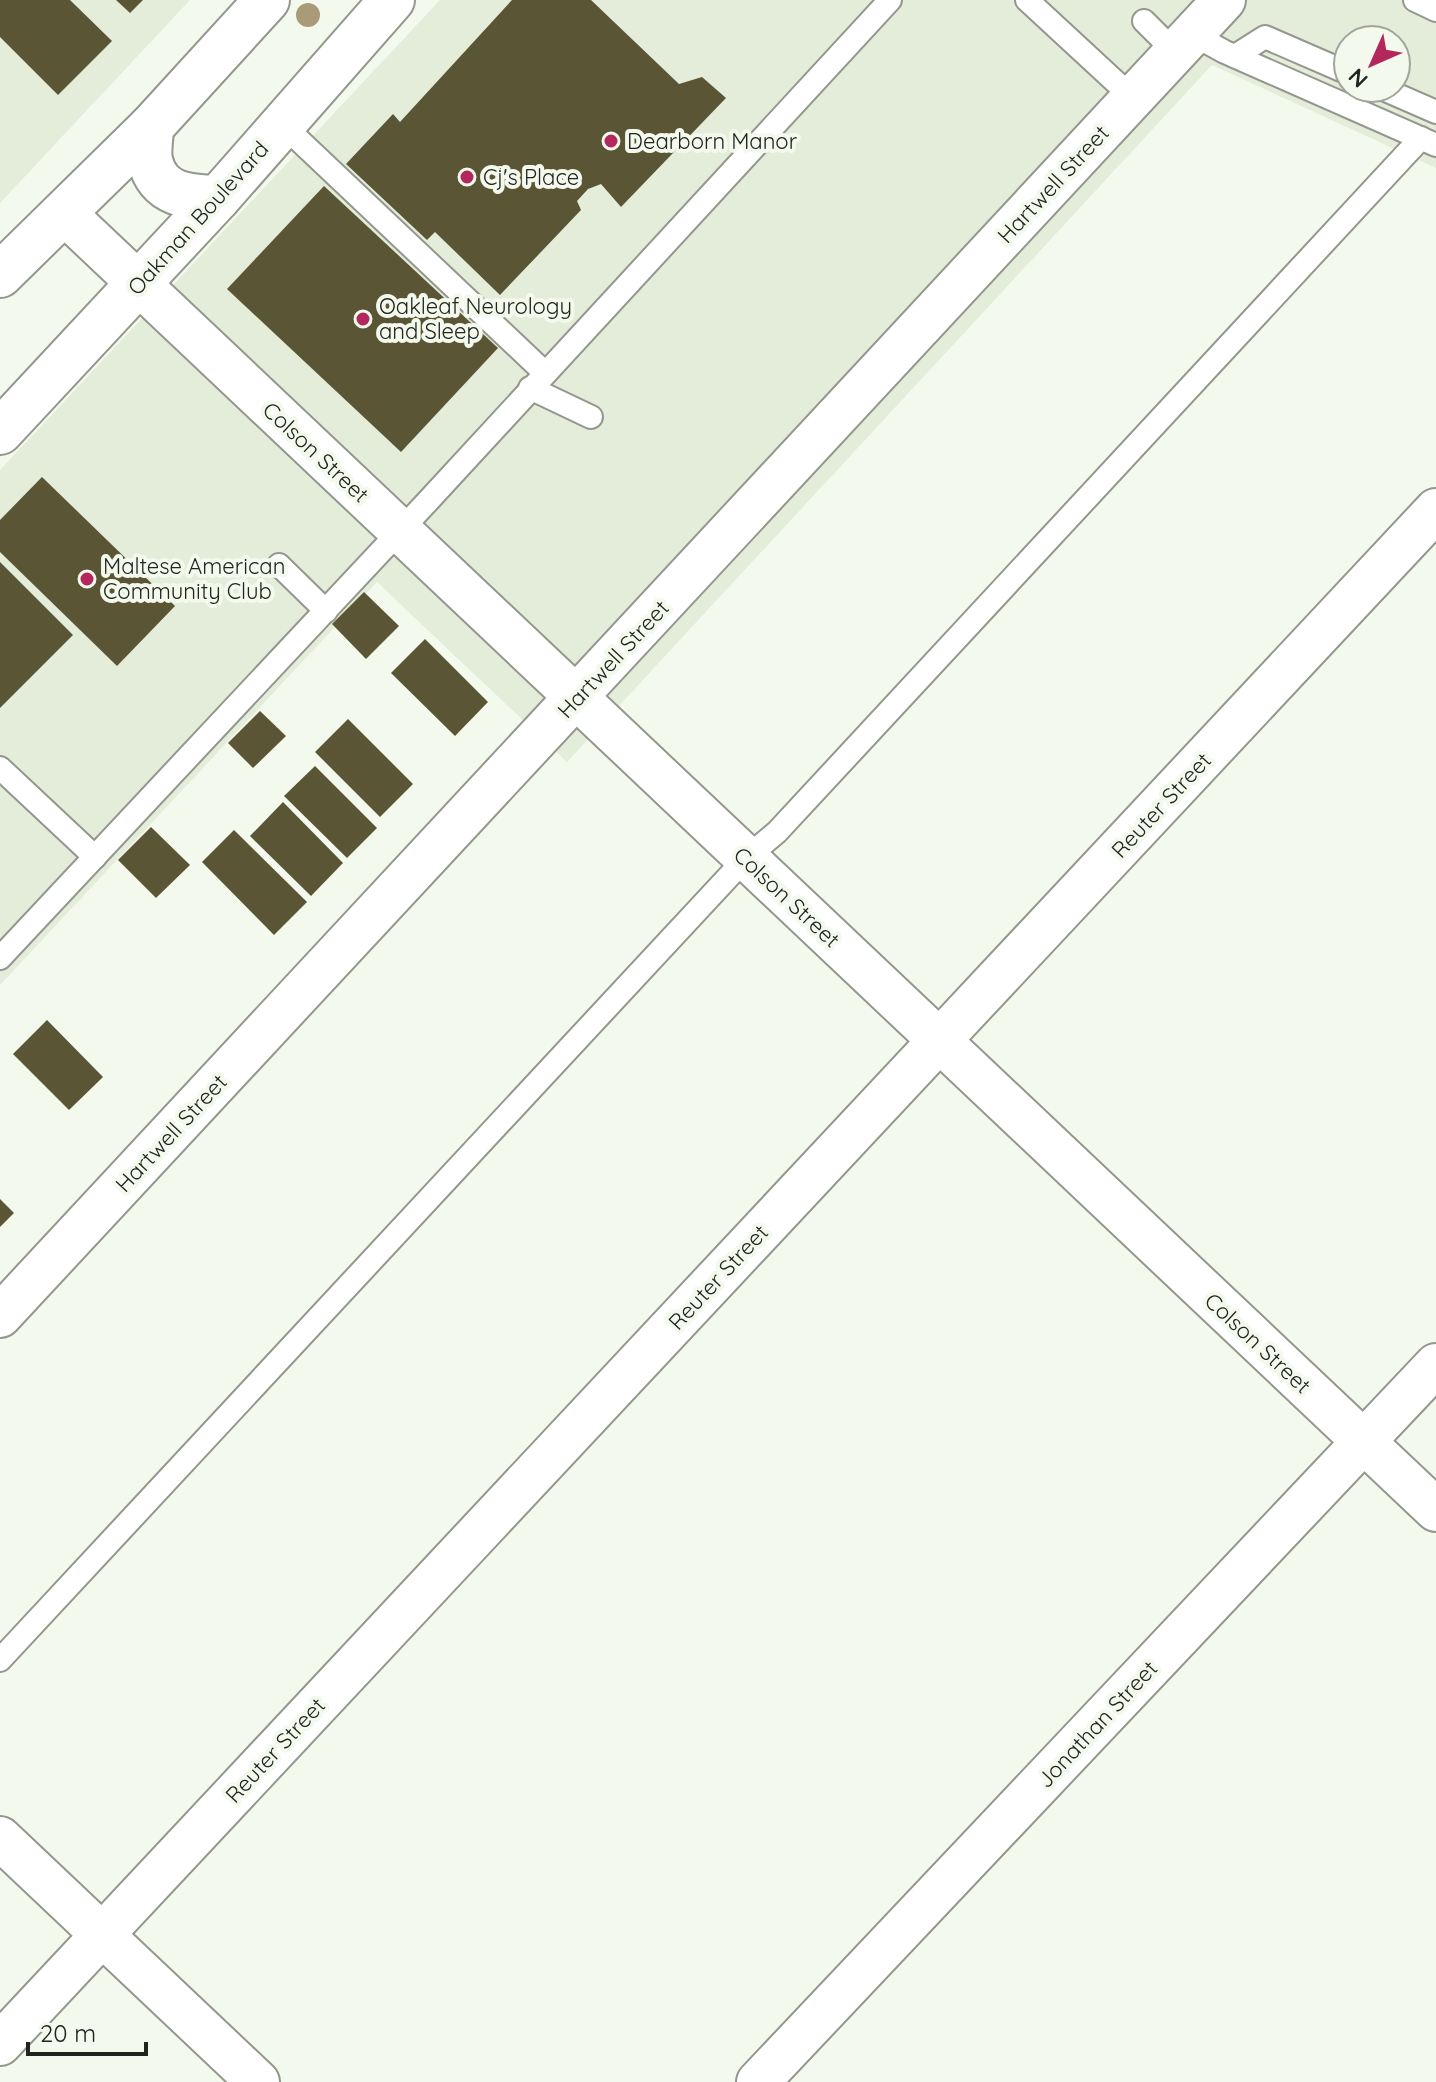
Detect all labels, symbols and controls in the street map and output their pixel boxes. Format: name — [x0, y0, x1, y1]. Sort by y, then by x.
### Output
north arrow — [1332, 24, 1412, 104]
text: N — [1342, 63, 1373, 94]
street label: Hartwell Street — [991, 119, 1115, 249]
place label: Dearborn Manor — [627, 127, 798, 155]
marker: Dearborn Manor — [602, 132, 620, 150]
street label: Oakman Boulevard — [121, 135, 275, 301]
place label: Cj's Place — [483, 163, 579, 191]
marker: Cj's Place — [458, 168, 476, 186]
place label: Oakleaf Neurology and Sleep — [379, 292, 572, 345]
marker: Oakleaf Neurology and Sleep — [354, 310, 372, 328]
street label: Colson Street — [257, 396, 375, 508]
place label: Maltese American Community Club — [103, 552, 285, 605]
marker: Maltese American Community Club — [78, 570, 96, 588]
street label: Hartwell Street — [551, 594, 675, 724]
street label: Reuter Street — [1105, 746, 1217, 864]
street label: Colson Street — [728, 841, 846, 953]
street label: Hartwell Street — [109, 1068, 233, 1198]
street label: Reuter Street — [662, 1218, 774, 1336]
street label: Colson Street — [1199, 1287, 1317, 1399]
street label: Jonathan Street — [1031, 1654, 1163, 1794]
street label: Reuter Street — [219, 1691, 331, 1809]
scale bar — [28, 2006, 146, 2056]
text: 20 m — [40, 2018, 96, 2048]

